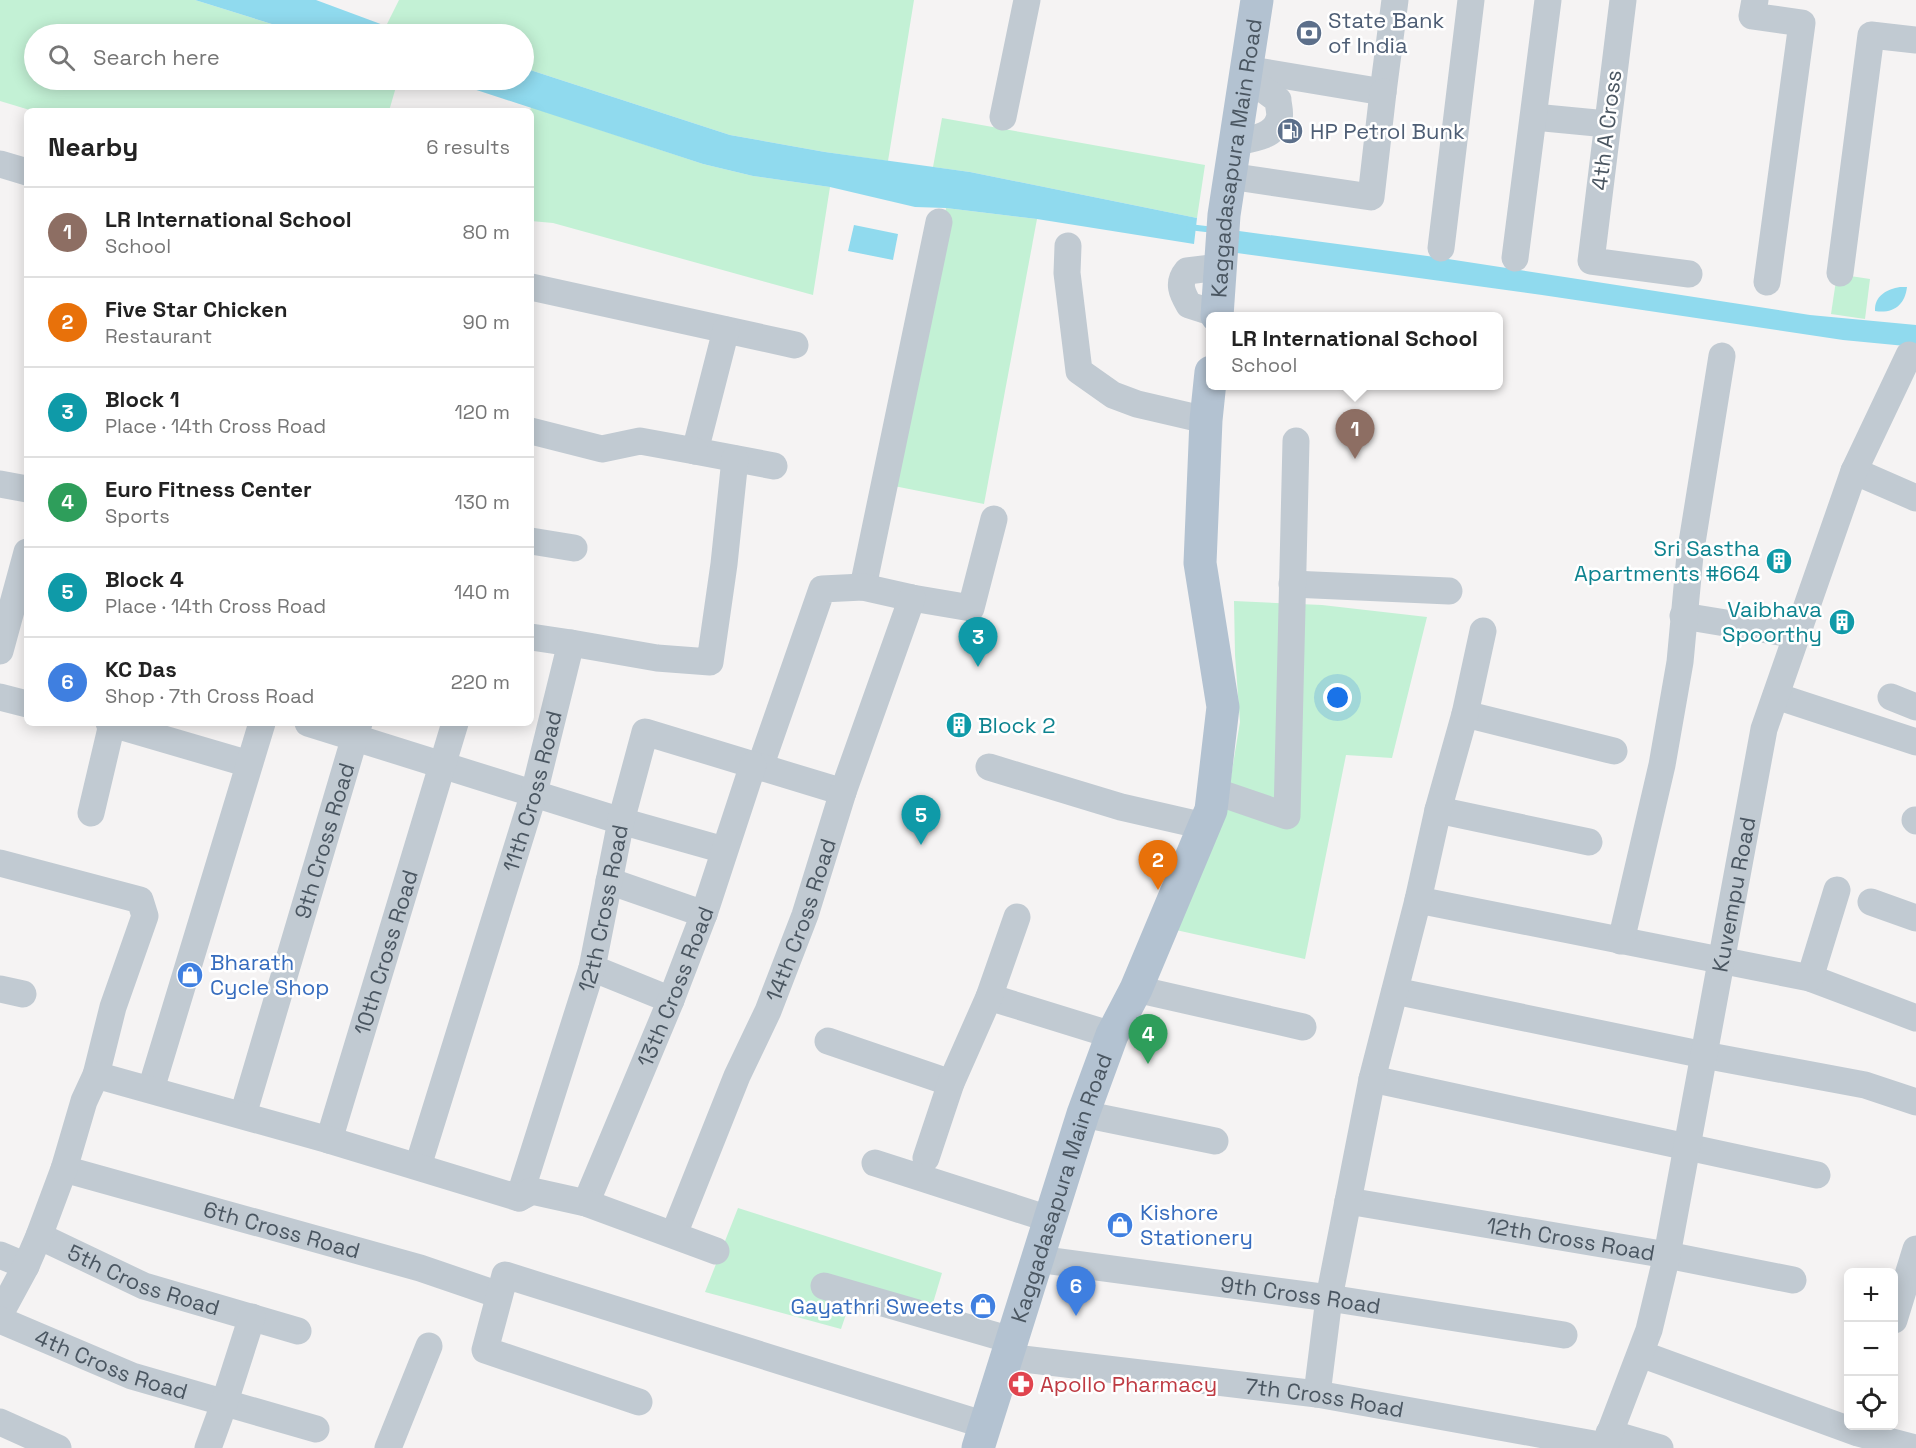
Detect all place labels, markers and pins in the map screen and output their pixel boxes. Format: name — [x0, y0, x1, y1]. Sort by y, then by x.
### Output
place label: State Bank of India — [1328, 6, 1445, 59]
bank icon: State Bank of India — [1294, 18, 1324, 48]
fuel station icon: HP Petrol Bunk — [1275, 116, 1305, 146]
place label: HP Petrol Bunk — [1310, 117, 1465, 145]
pin: 1 — [1336, 410, 1374, 459]
place label: Sri Sastha Apartments #664 — [1574, 534, 1760, 587]
building icon: Sri Sastha Apartments #664 — [1764, 546, 1794, 576]
place label: Vaibhava Spoorthy — [1722, 595, 1822, 648]
building icon: Vaibhava Spoorthy — [1827, 607, 1857, 637]
pin: 3 — [958, 618, 998, 667]
building icon: Block 2 — [944, 710, 974, 740]
place label: Block 2 — [978, 711, 1055, 739]
pin: 5 — [902, 796, 940, 845]
pin: 2 — [1138, 840, 1178, 890]
place label: Bharath Cycle Shop — [210, 948, 330, 1001]
shop icon: Bharath Cycle Shop — [175, 960, 205, 990]
pin: 4 — [1128, 1014, 1168, 1064]
place label: Kishore Stationery — [1140, 1198, 1253, 1251]
shop icon: Kishore Stationery — [1105, 1210, 1135, 1240]
pin: 6 — [1056, 1266, 1096, 1316]
shop icon: Gayathri Sweets — [968, 1291, 998, 1321]
place label: Gayathri Sweets — [791, 1292, 964, 1320]
pharmacy icon: Apollo Pharmacy — [1006, 1369, 1036, 1399]
place label: Apollo Pharmacy — [1040, 1370, 1217, 1398]

